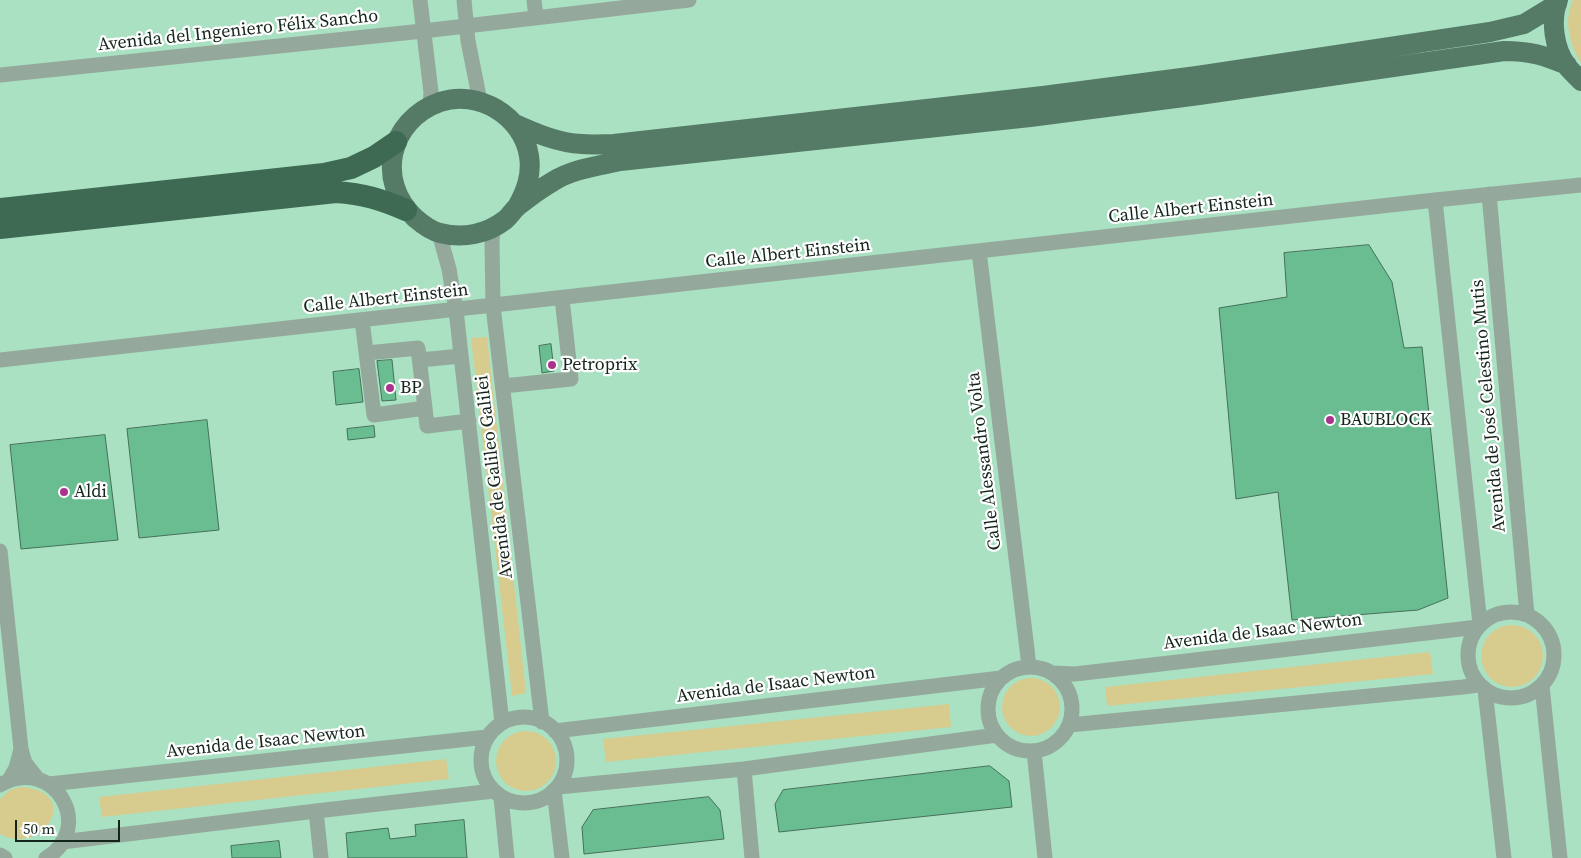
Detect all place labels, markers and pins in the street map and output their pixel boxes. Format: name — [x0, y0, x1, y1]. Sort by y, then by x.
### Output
place label: Petroprix — [562, 354, 637, 376]
marker: Petroprix — [546, 359, 558, 371]
place label: BP — [400, 377, 421, 399]
marker: BP — [384, 382, 396, 394]
place label: BAUBLOCK — [1340, 409, 1432, 431]
marker: BAUBLOCK — [1324, 414, 1336, 426]
place label: Aldi — [74, 481, 107, 503]
marker: Aldi — [58, 486, 70, 498]

